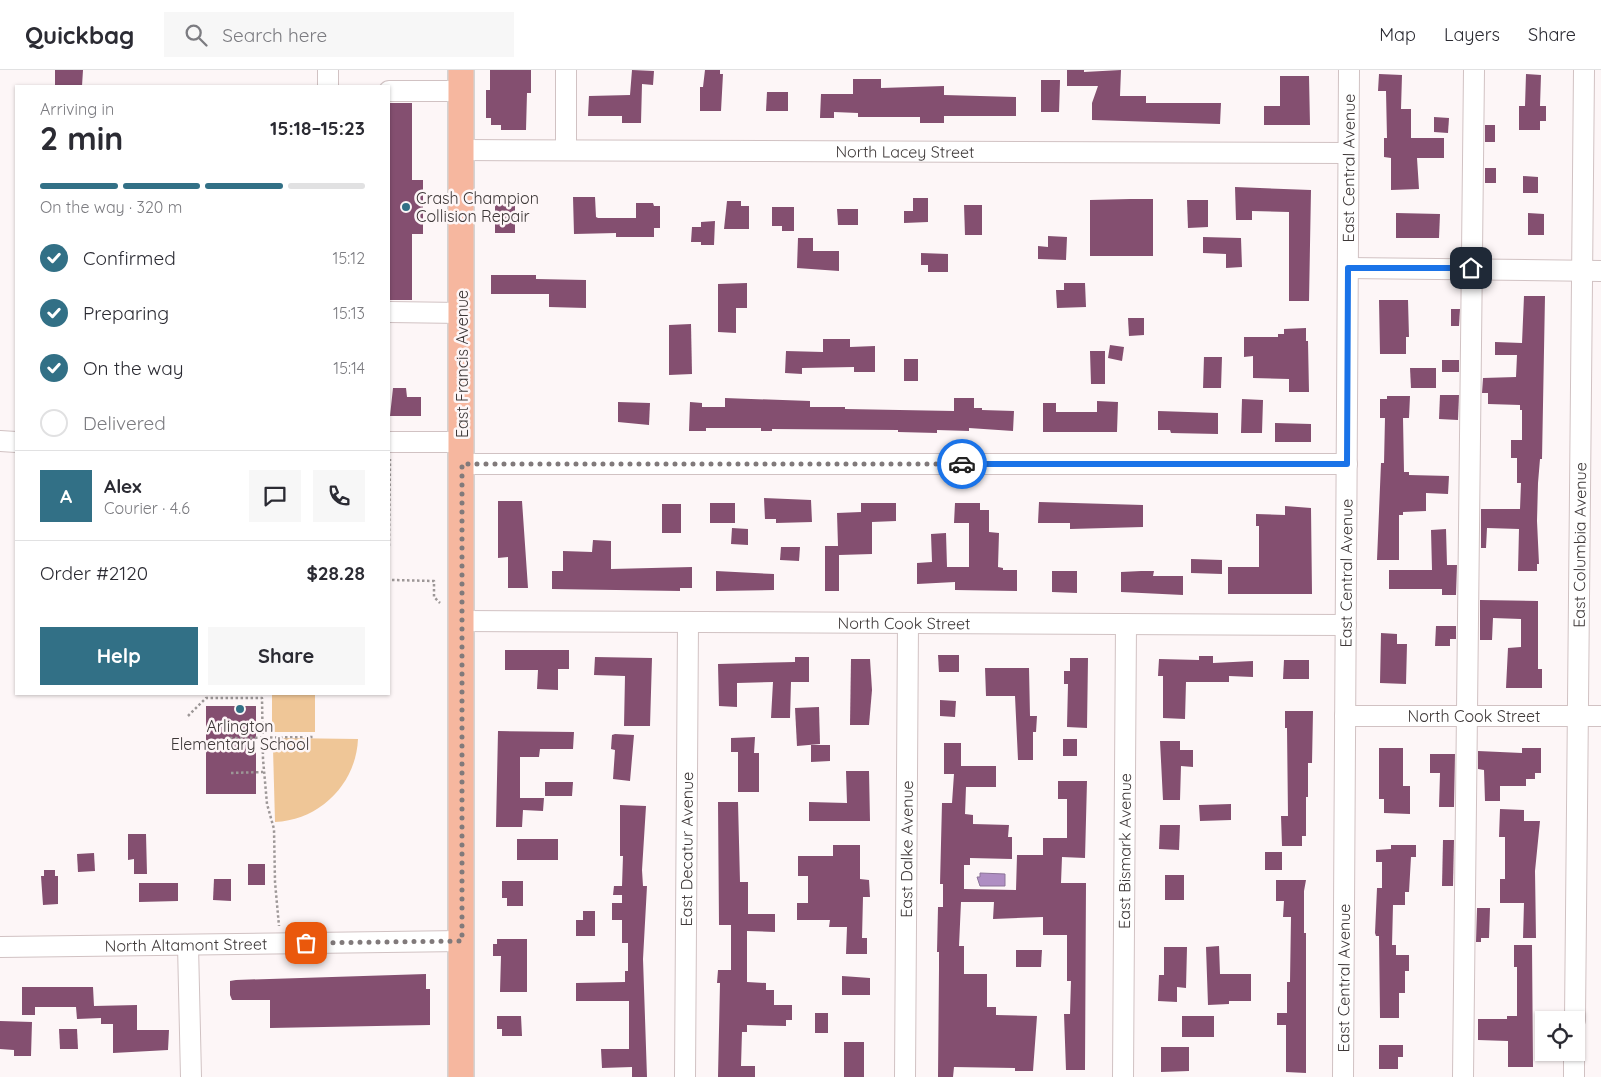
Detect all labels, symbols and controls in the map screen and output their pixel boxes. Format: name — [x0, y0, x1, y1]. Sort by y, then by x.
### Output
search box — [164, 12, 514, 57]
text: Quickbag — [25, 20, 134, 50]
icon: search — [182, 21, 210, 49]
text: Search here — [222, 23, 327, 47]
text: Map — [1379, 23, 1416, 46]
text: Layers — [1444, 23, 1500, 46]
text: Share — [1528, 23, 1576, 46]
street label: East Central Avenue — [1338, 94, 1359, 242]
text: Arriving in — [40, 99, 114, 119]
text: 15:18–15:23 — [270, 116, 365, 140]
text: 2 min — [40, 118, 123, 158]
street label: North Lacey Street — [835, 141, 975, 162]
place label: Crash Champion Collision Repair — [416, 188, 539, 226]
text: On the way · 320 m — [40, 197, 182, 217]
marker: Crash Champion Collision Repair — [400, 201, 412, 213]
icon: check — [40, 244, 68, 272]
text: Confirmed — [83, 246, 176, 270]
pin — [1450, 247, 1492, 289]
text: 15:12 — [333, 248, 365, 268]
icon: home — [1457, 254, 1485, 282]
street label: East Francis Avenue — [452, 290, 472, 438]
icon: check — [40, 299, 68, 327]
text: Preparing — [83, 301, 169, 325]
text: 15:13 — [333, 303, 365, 323]
icon: check — [40, 354, 68, 382]
text: On the way — [83, 356, 184, 380]
text: 15:14 — [333, 358, 365, 378]
text: Delivered — [83, 411, 166, 435]
courier — [937, 439, 987, 489]
icon: car — [948, 450, 976, 478]
street label: East Columbia Avenue — [1569, 462, 1590, 628]
button: chat — [249, 470, 301, 522]
button: phone — [313, 470, 365, 522]
text: Alex — [104, 474, 142, 498]
text: A — [60, 484, 72, 508]
text: Courier · 4.6 — [104, 498, 190, 518]
street label: East Central Avenue — [1336, 499, 1356, 647]
text: Order #2120 — [40, 561, 148, 585]
text: $28.28 — [306, 561, 365, 585]
street label: North Cook Street — [837, 613, 971, 633]
button: Help — [40, 627, 198, 685]
button: Share — [208, 627, 365, 685]
marker: Arlington Elementary School — [234, 703, 246, 715]
street label: North Cook Street — [1408, 706, 1540, 726]
place label: Arlington Elementary School — [171, 716, 309, 754]
street label: East Decatur Avenue — [676, 772, 697, 926]
street label: East Bismark Avenue — [1114, 773, 1135, 929]
street label: East Dalke Avenue — [896, 780, 917, 918]
street label: East Central Avenue — [1333, 904, 1354, 1052]
pin — [285, 922, 327, 964]
icon: bag — [292, 929, 320, 957]
street label: North Altamont Street — [105, 934, 267, 956]
map controls — [1535, 1011, 1585, 1061]
button: locate — [1535, 1011, 1585, 1061]

